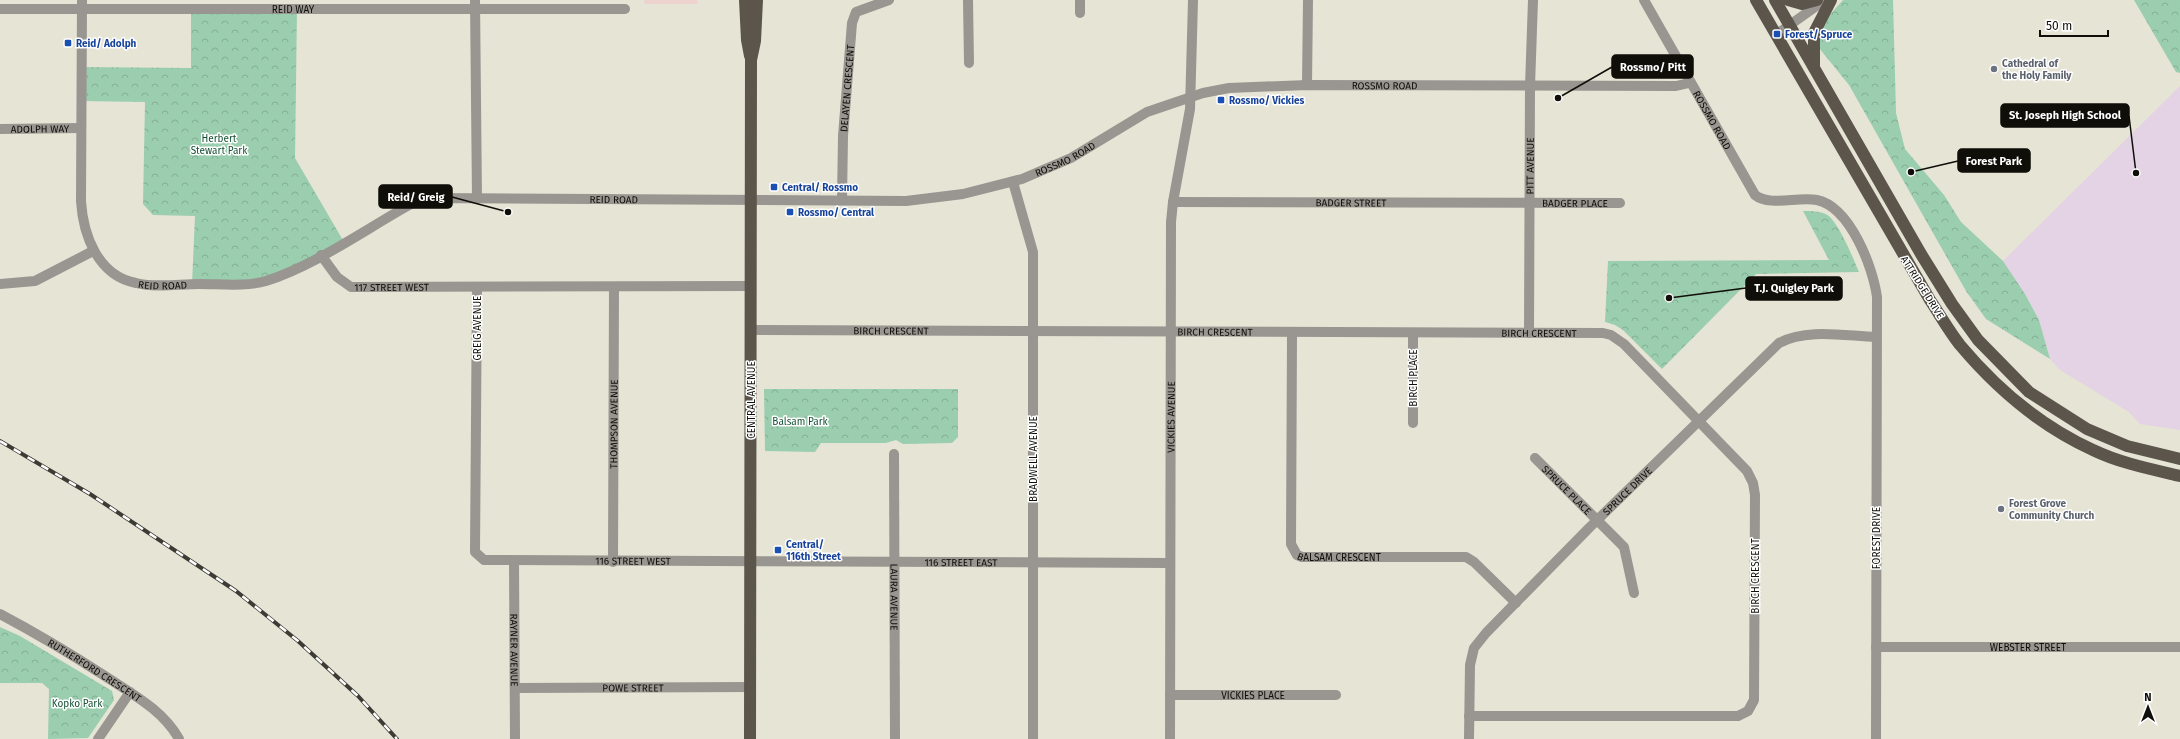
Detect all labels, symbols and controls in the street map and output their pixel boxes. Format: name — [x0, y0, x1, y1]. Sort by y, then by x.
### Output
street label: REID WAY — [272, 4, 315, 16]
scale bar — [2040, 12, 2108, 38]
text: 50 m — [2046, 19, 2072, 33]
marker: Forest/ Spruce — [1772, 29, 1782, 39]
place label: Forest/ Spruce — [1785, 29, 1853, 41]
marker: Reid/ Adolph — [63, 38, 73, 48]
place label: Reid/ Adolph — [76, 38, 137, 50]
street label: DELAYEN CRESCENT — [838, 43, 857, 132]
callout: Rossmo/ Pitt — [1612, 55, 1693, 78]
place label: Cathedral of the Holy Family — [2002, 58, 2072, 82]
text: Rossmo/ Pitt — [1620, 61, 1687, 74]
marker: Cathedral of the Holy Family — [1989, 64, 1999, 74]
street label: ROSSMO ROAD — [1352, 80, 1418, 92]
street label: ROSSMO ROAD — [1690, 89, 1733, 152]
marker: Rossmo/ Vickies — [1216, 95, 1226, 105]
place label: Rossmo/ Vickies — [1229, 95, 1304, 107]
callout: St. Joseph High School — [2001, 104, 2129, 127]
text: St. Joseph High School — [2009, 109, 2122, 122]
street label: ADOLPH WAY — [11, 123, 70, 136]
park label: Herbert Stewart Park — [191, 133, 248, 157]
street label: PITT AVENUE — [1525, 137, 1537, 195]
street label: ROSSMO ROAD — [1033, 140, 1098, 180]
callout: Forest Park — [1958, 149, 2030, 172]
text: Forest Park — [1966, 155, 2023, 168]
marker: Central/ Rossmo — [769, 182, 779, 192]
place label: Central/ Rossmo — [782, 182, 858, 194]
callout: Reid/ Greig — [379, 185, 452, 208]
text: Reid/ Greig — [387, 191, 446, 204]
street label: REID ROAD — [589, 194, 638, 206]
street label: BADGER STREET — [1315, 197, 1387, 209]
street label: BADGER PLACE — [1542, 198, 1608, 210]
marker: Rossmo/ Central — [785, 207, 795, 217]
place label: Rossmo/ Central — [798, 207, 874, 219]
street label: ATTRIDGE DRIVE — [1898, 254, 1946, 321]
callout: T.J. Quigley Park — [1746, 277, 1842, 300]
street label: REID ROAD — [137, 279, 187, 293]
street label: 117 STREET WEST — [354, 282, 430, 294]
text: T.J. Quigley Park — [1754, 282, 1835, 295]
street label: GREIG AVENUE — [472, 296, 484, 360]
street label: BIRCH CRESCENT — [853, 325, 930, 338]
street label: BIRCH CRESCENT — [1177, 327, 1254, 339]
street label: BIRCH CRESCENT — [1501, 328, 1578, 340]
street label: BIRCH PLACE — [1408, 349, 1420, 407]
street label: CENTRAL AVENUE — [746, 361, 758, 439]
street label: THOMPSON AVENUE — [608, 379, 621, 469]
street label: VICKIES AVENUE — [1166, 381, 1178, 453]
park label: Balsam Park — [772, 416, 829, 428]
street label: BRADWELL AVENUE — [1028, 416, 1040, 502]
street label: SPRUCE PLACE — [1539, 463, 1593, 518]
street label: SPRUCE DRIVE — [1601, 465, 1655, 518]
place label: Forest Grove Community Church — [2009, 498, 2095, 522]
marker: Forest Grove Community Church — [1996, 504, 2006, 514]
street label: FOREST DRIVE — [1871, 507, 1883, 569]
street label: BIRCH CRESCENT — [1750, 538, 1762, 614]
place label: Central/ 116th Street — [786, 539, 841, 563]
marker: Central/ 116th Street — [773, 545, 783, 555]
street label: BALSAM CRESCENT — [1295, 551, 1382, 564]
street label: 116 STREET WEST — [595, 555, 672, 568]
street label: 116 STREET EAST — [924, 557, 998, 569]
street label: LAURA AVENUE — [887, 563, 900, 631]
street label: RAYNER AVENUE — [507, 613, 520, 687]
street label: RUTHERFORD CRESCENT — [45, 637, 144, 705]
street label: WEBSTER STREET — [1990, 642, 2067, 654]
street label: POWE STREET — [602, 682, 665, 695]
north arrow — [2128, 687, 2168, 727]
street label: VICKIES PLACE — [1221, 690, 1285, 702]
text: N — [2144, 691, 2152, 704]
park label: Kopko Park — [52, 698, 103, 710]

